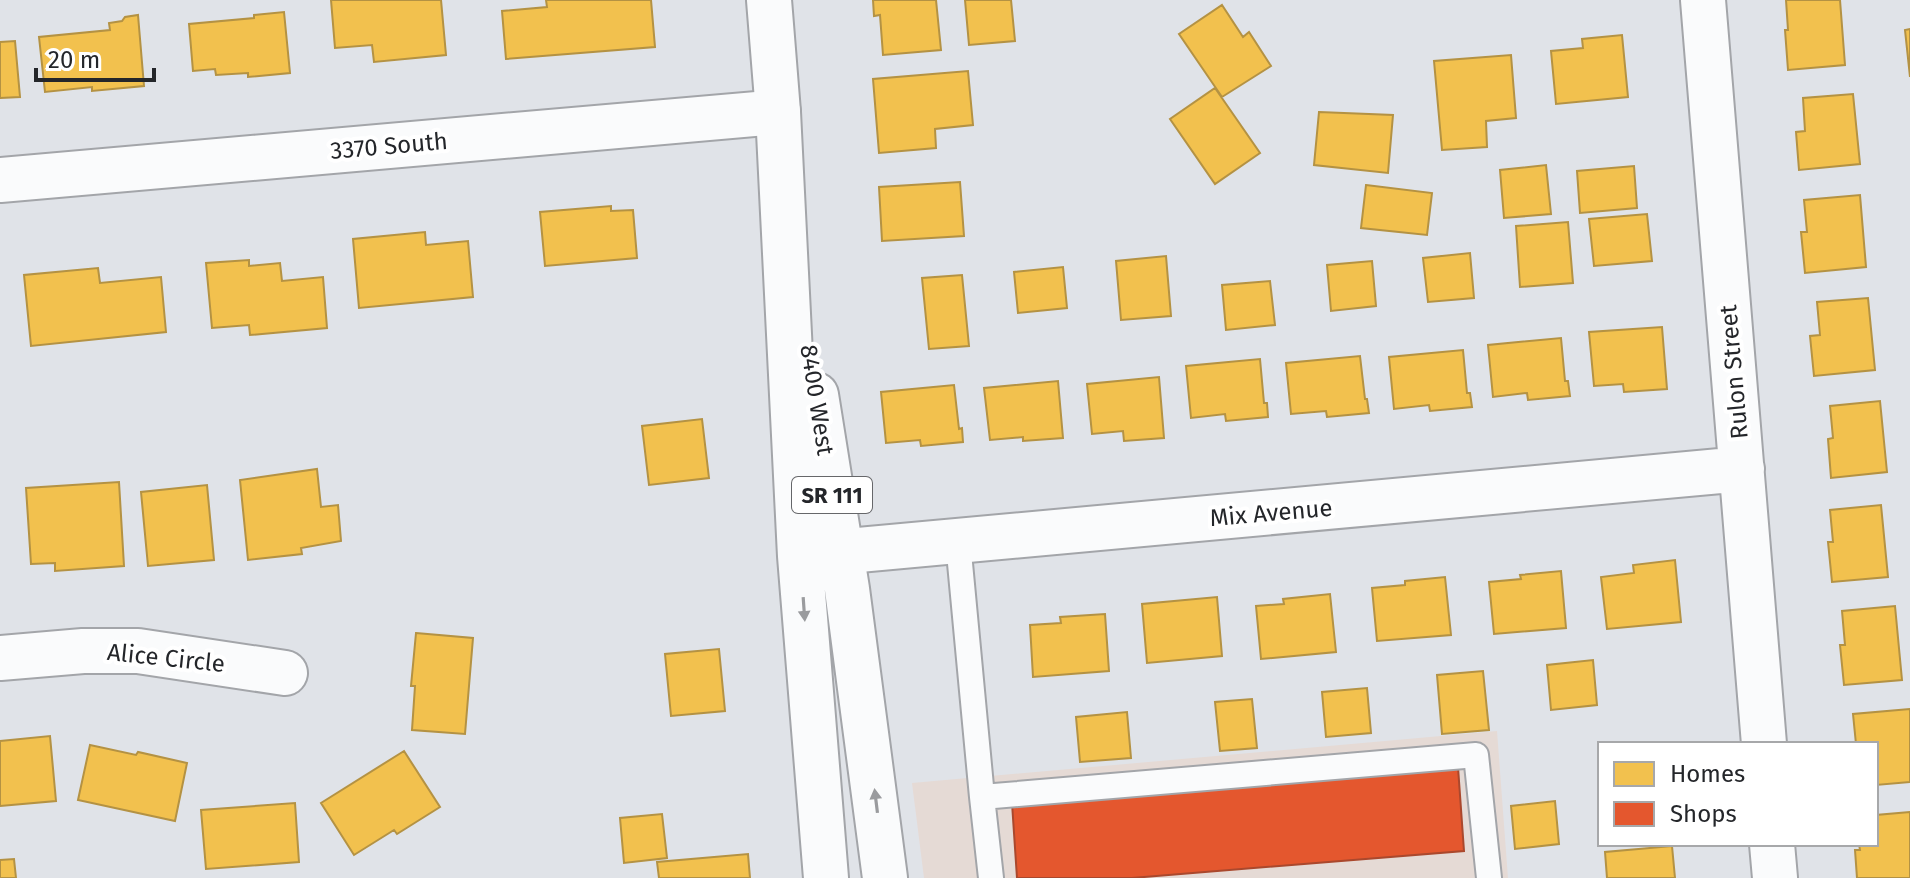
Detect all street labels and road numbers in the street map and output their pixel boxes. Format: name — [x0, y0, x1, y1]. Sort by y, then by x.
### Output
street label: 3370 South — [329, 127, 449, 165]
street label: Rulon Street — [1714, 303, 1754, 440]
street label: 8400 West — [794, 343, 840, 458]
road number: SR 111 — [792, 477, 872, 513]
street label: Mix Avenue — [1208, 494, 1334, 532]
street label: Alice Circle — [106, 638, 226, 678]

